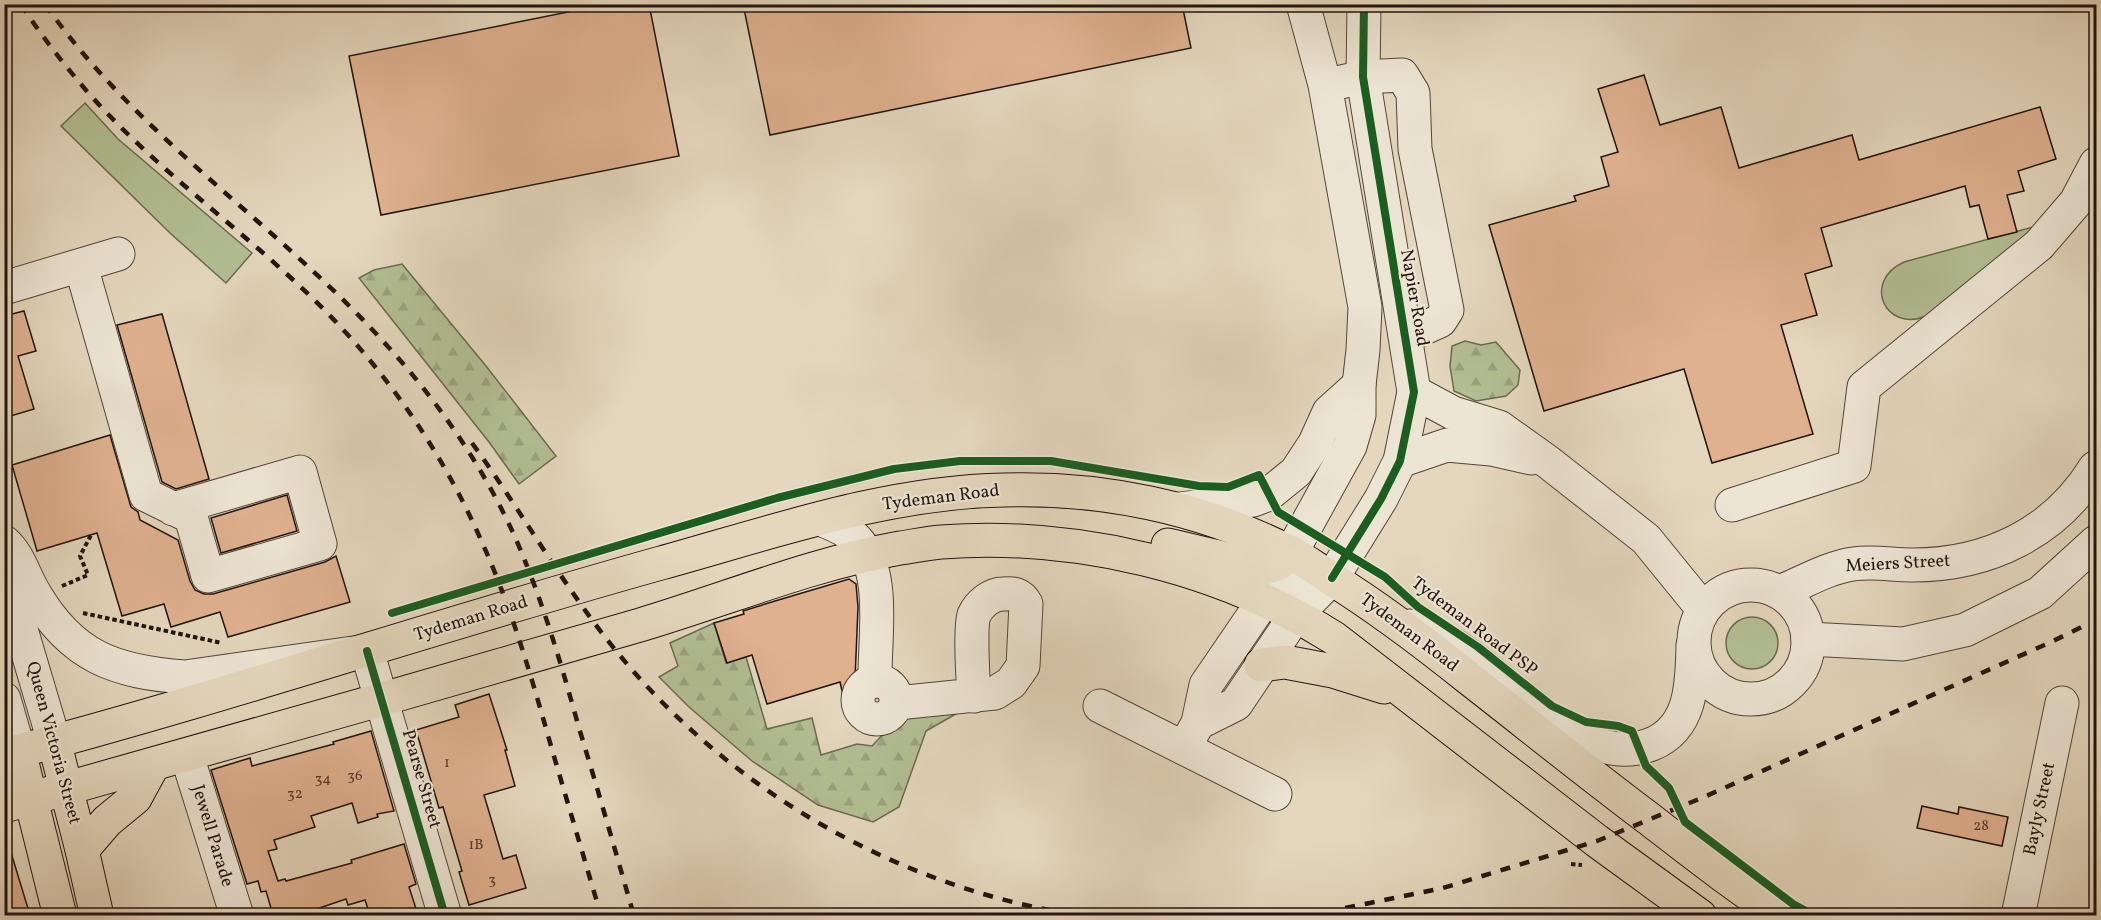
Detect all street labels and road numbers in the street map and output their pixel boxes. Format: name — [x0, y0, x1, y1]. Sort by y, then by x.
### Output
street label: Napier Road — [1393, 247, 1435, 349]
street label: Tydeman Road — [881, 478, 1001, 518]
street label: Meiers Street — [1845, 549, 1951, 579]
street label: Tydeman Road PSP — [1407, 573, 1541, 681]
street label: Tydeman Road — [1355, 589, 1463, 677]
street label: Tydeman Road — [411, 590, 531, 648]
street label: Queen Victoria Street — [19, 659, 87, 827]
street label: Pearse Street — [395, 726, 447, 832]
street label: Bayly Street — [2018, 760, 2062, 858]
street label: Jewell Parade — [185, 782, 239, 890]

